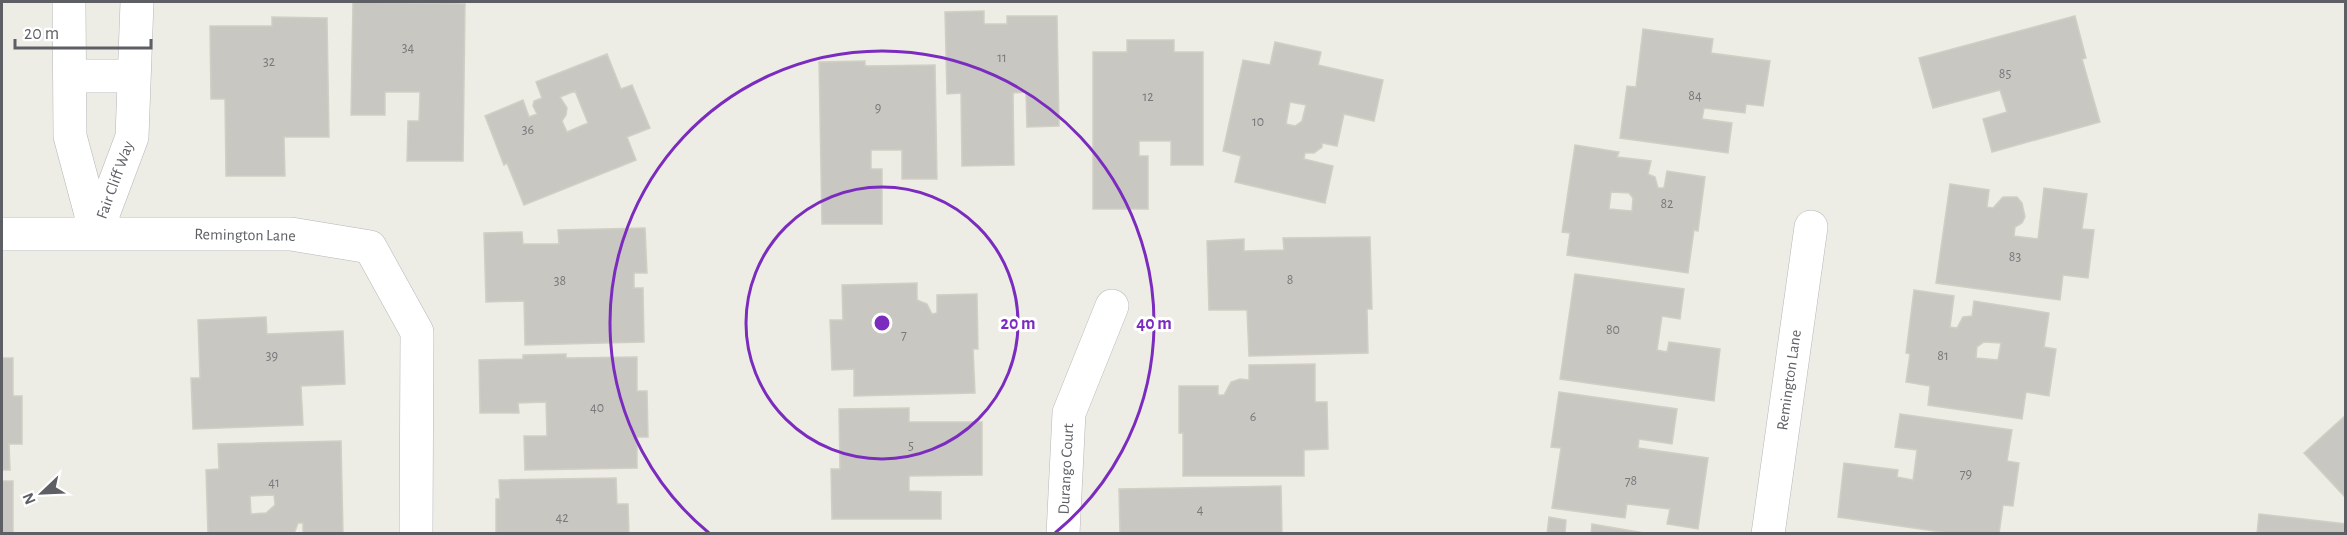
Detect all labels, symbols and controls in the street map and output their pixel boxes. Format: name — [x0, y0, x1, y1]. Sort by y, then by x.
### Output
scale bar — [15, 12, 152, 50]
text: 20 m — [24, 25, 59, 43]
house number: 34 — [402, 41, 415, 55]
house number: 11 — [997, 51, 1007, 65]
house number: 32 — [263, 55, 275, 69]
house number: 85 — [1999, 67, 2011, 81]
house number: 84 — [1688, 89, 1702, 103]
house number: 12 — [1142, 90, 1154, 104]
house number: 9 — [875, 101, 881, 115]
house number: 10 — [1252, 115, 1264, 129]
house number: 36 — [522, 123, 534, 137]
street label: Fair Cliff Way — [94, 139, 137, 221]
house number: 82 — [1660, 197, 1674, 211]
street label: Remington Lane — [194, 226, 296, 244]
house number: 83 — [2009, 250, 2021, 264]
house number: 8 — [1287, 273, 1293, 287]
house number: 38 — [554, 274, 566, 288]
centre of rings — [872, 313, 892, 333]
text: 20 m — [1000, 315, 1036, 333]
text: 40 m — [1136, 315, 1172, 333]
house number: 80 — [1606, 323, 1620, 337]
house number: 7 — [901, 328, 907, 342]
street label: Remington Lane — [1774, 329, 1804, 431]
house number: 39 — [266, 349, 278, 363]
house number: 81 — [1937, 349, 1949, 363]
house number: 40 — [590, 401, 604, 415]
house number: 6 — [1250, 410, 1256, 424]
street label: Durango Court — [1056, 423, 1076, 515]
house number: 5 — [908, 439, 914, 453]
north arrow — [12, 463, 72, 523]
house number: 79 — [1960, 467, 1972, 481]
house number: 78 — [1625, 474, 1637, 488]
house number: 41 — [268, 476, 280, 490]
text: N — [20, 490, 39, 507]
house number: 4 — [1197, 503, 1204, 517]
house number: 42 — [555, 511, 569, 525]

